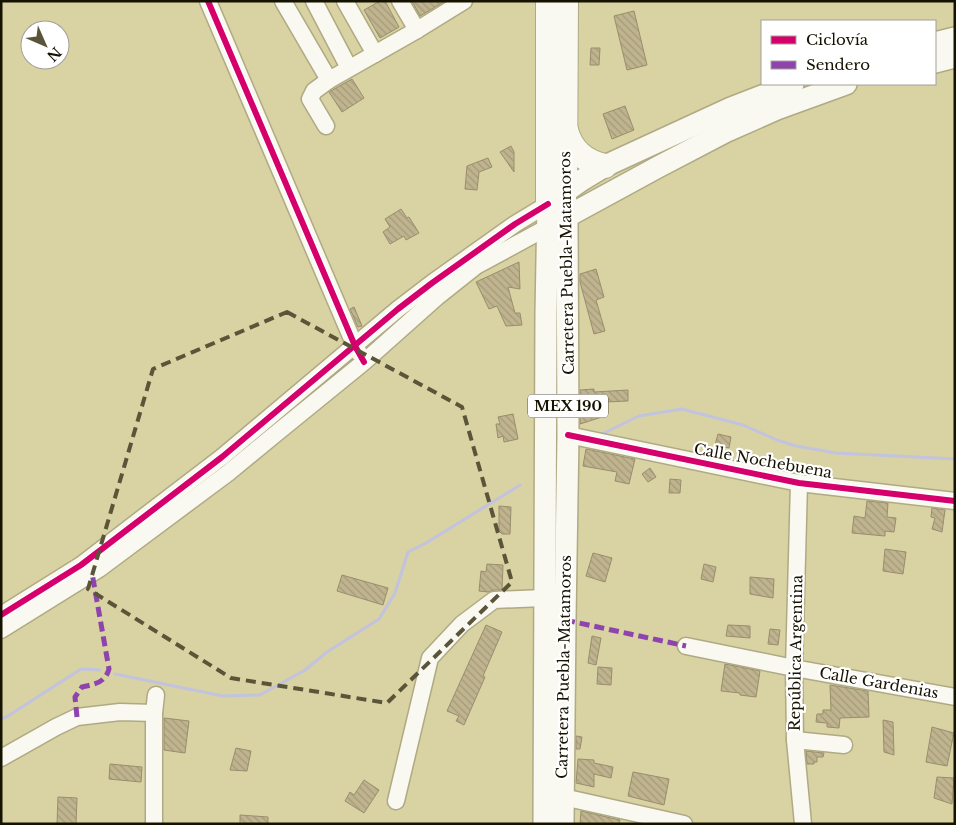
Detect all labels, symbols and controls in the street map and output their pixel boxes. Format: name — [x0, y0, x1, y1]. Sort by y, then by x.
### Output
north arrow — [20, 20, 70, 70]
legend — [761, 20, 936, 85]
text: Ciclovía — [806, 30, 869, 49]
text: N — [43, 43, 65, 65]
text: Sendero — [806, 55, 870, 74]
street label: Carretera Puebla-Matamoros — [555, 151, 578, 375]
road number: MEX 190 — [528, 394, 608, 418]
street label: Calle Nochebuena — [693, 439, 834, 482]
street label: Carretera Puebla-Matamoros — [552, 555, 575, 779]
street label: República Argentina — [785, 574, 806, 731]
street label: Calle Gardenias — [818, 663, 940, 702]

